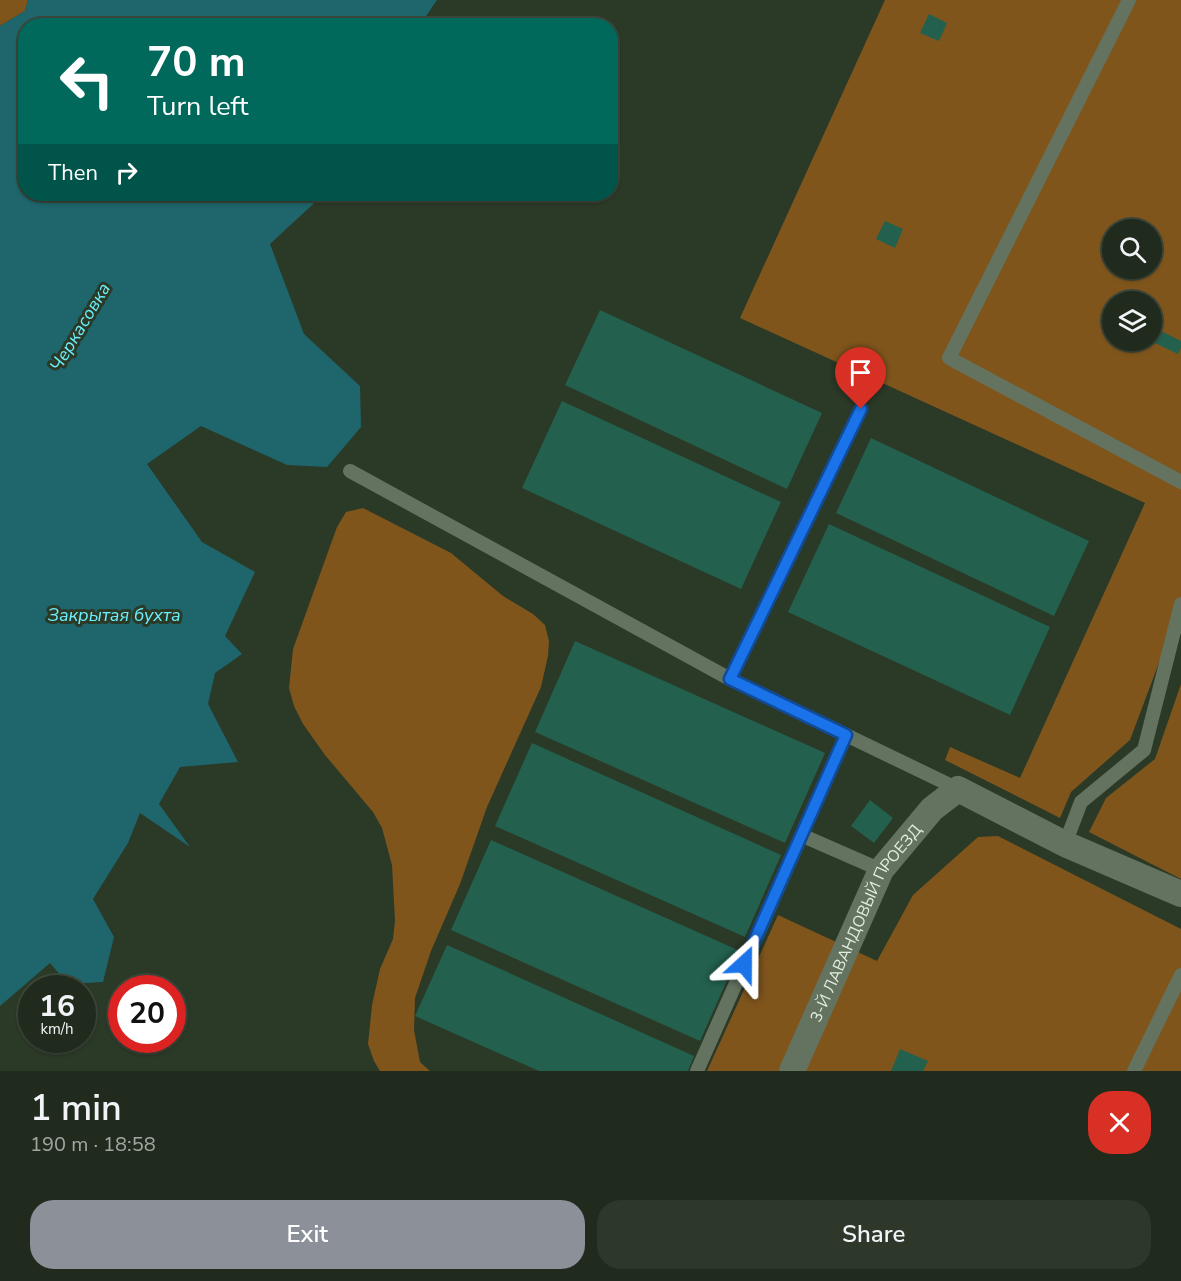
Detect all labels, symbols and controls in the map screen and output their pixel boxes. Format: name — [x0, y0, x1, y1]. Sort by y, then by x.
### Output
text: 70 m — [147, 34, 246, 91]
icon: left — [48, 42, 126, 120]
text: Turn left — [147, 88, 248, 125]
icon: right — [110, 156, 143, 189]
text: Then — [48, 158, 98, 188]
map controls — [1102, 219, 1162, 351]
button: search — [1102, 219, 1162, 279]
water label: Черкасовка — [44, 278, 116, 376]
button: layers — [1102, 291, 1162, 351]
pin — [835, 347, 886, 409]
icon: arrive — [844, 356, 877, 389]
water label: Закрытая бухта — [47, 603, 181, 627]
street label: 3-Й ЛАВАНДОВЫЙ ПРОЕЗД — [805, 819, 927, 1026]
position arrow — [712, 932, 776, 996]
speed limit sign: 20 — [108, 975, 186, 1053]
text: 16 — [39, 986, 75, 1027]
text: km/h — [40, 1019, 74, 1039]
text: 1 min — [30, 1084, 122, 1133]
button: close — [1088, 1091, 1151, 1154]
text: 190 m · 18:58 — [30, 1131, 156, 1158]
button: Exit — [30, 1200, 585, 1269]
button: Share — [597, 1200, 1151, 1269]

